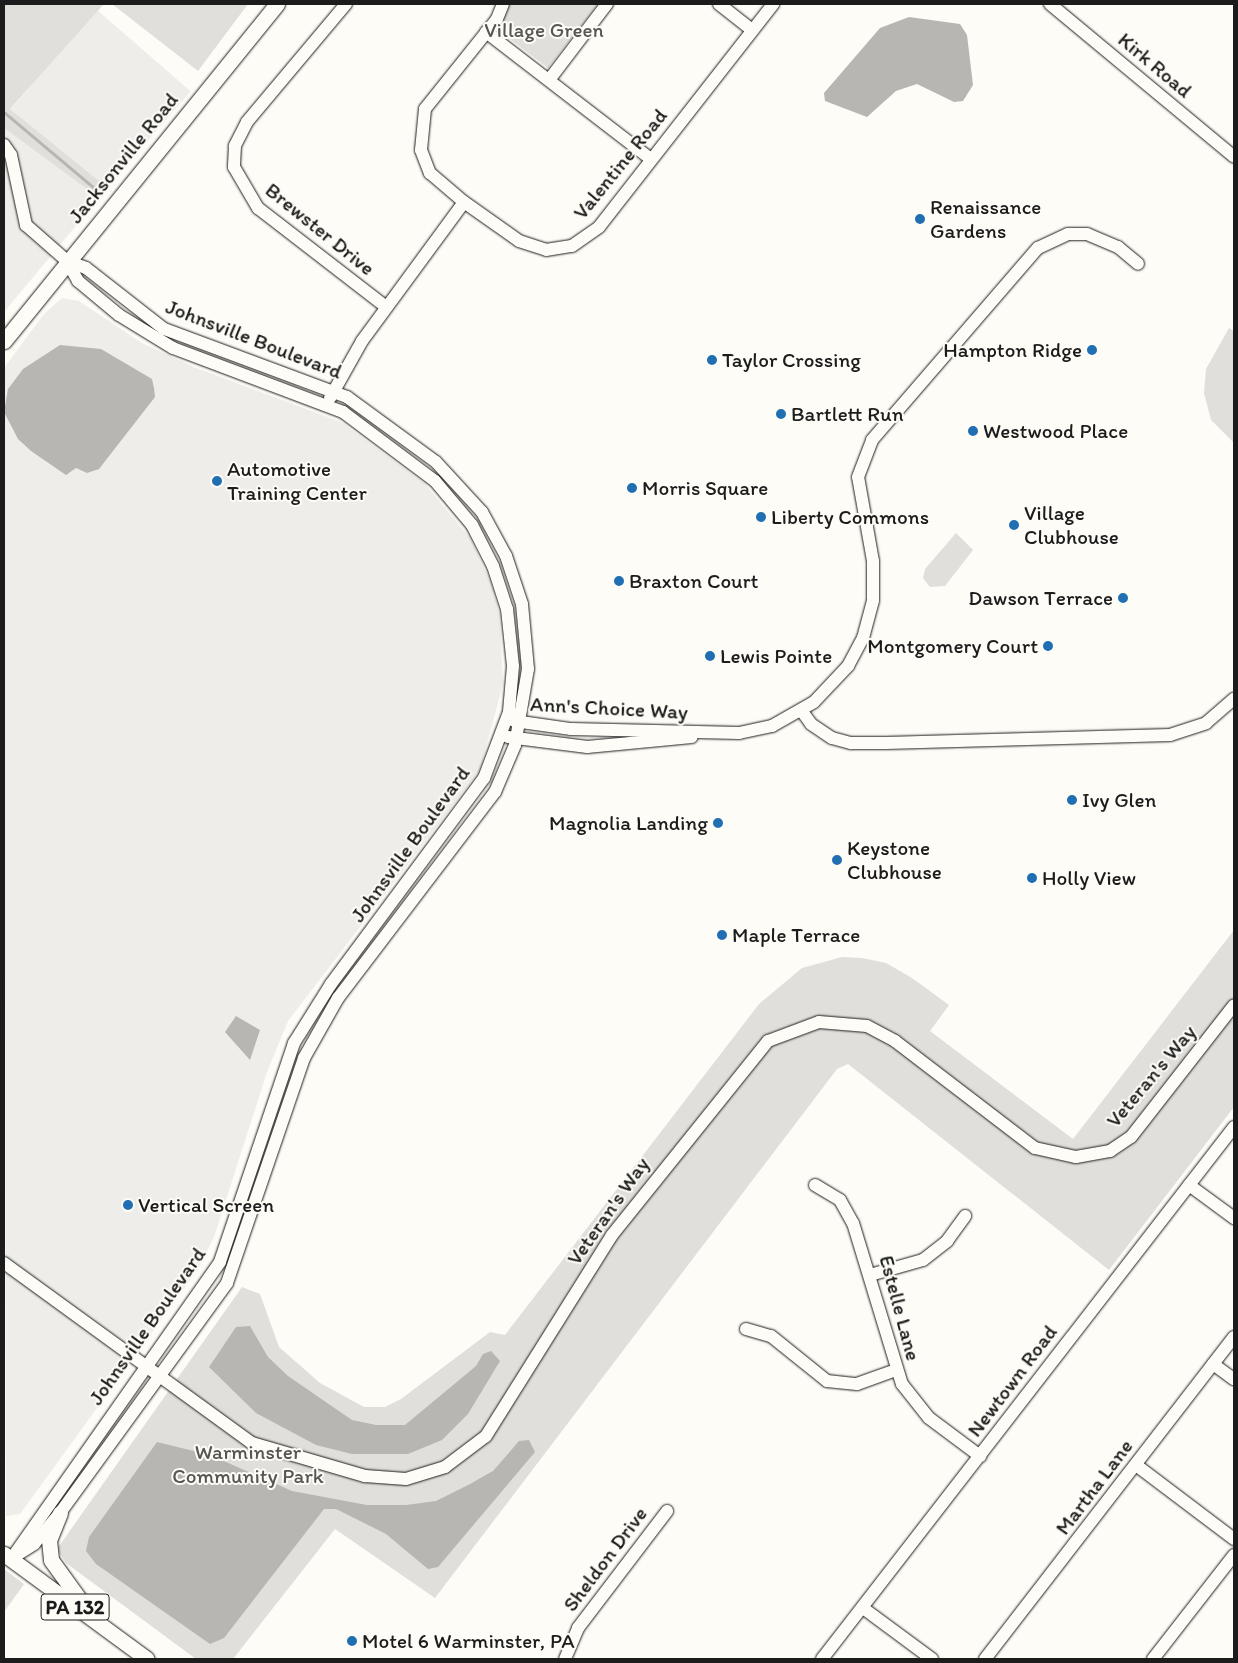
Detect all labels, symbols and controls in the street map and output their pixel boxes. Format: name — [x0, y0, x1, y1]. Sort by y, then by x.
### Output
park label: Village Green — [484, 17, 604, 43]
street label: Kirk Road — [1113, 27, 1197, 103]
street label: Jacksonville Road — [63, 88, 183, 228]
street label: Valentine Road — [568, 104, 672, 224]
street label: Brewster Drive — [260, 177, 380, 281]
place label: Renaissance Gardens — [930, 194, 1041, 244]
marker: Renaissance Gardens — [914, 213, 926, 225]
street label: Johnsville Boulevard — [162, 294, 346, 384]
place label: Hampton Ridge — [943, 337, 1082, 363]
marker: Hampton Ridge — [1086, 344, 1098, 356]
place label: Taylor Crossing — [722, 347, 861, 373]
marker: Taylor Crossing — [706, 354, 718, 366]
place label: Bartlett Run — [791, 401, 903, 427]
marker: Bartlett Run — [775, 408, 787, 420]
place label: Westwood Place — [983, 418, 1128, 444]
marker: Westwood Place — [967, 425, 979, 437]
place label: Automotive Training Center — [227, 456, 367, 506]
marker: Automotive Training Center — [211, 475, 223, 487]
place label: Morris Square — [642, 475, 768, 501]
marker: Morris Square — [626, 482, 638, 494]
place label: Village Clubhouse — [1024, 500, 1119, 550]
place label: Liberty Commons — [771, 504, 929, 530]
marker: Liberty Commons — [755, 511, 767, 523]
marker: Village Clubhouse — [1008, 519, 1020, 531]
place label: Braxton Court — [629, 568, 759, 594]
marker: Braxton Court — [613, 575, 625, 587]
place label: Dawson Terrace — [971, 585, 1113, 611]
marker: Dawson Terrace — [1117, 592, 1129, 604]
place label: Montgomery Court — [867, 633, 1038, 659]
marker: Montgomery Court — [1042, 640, 1054, 652]
place label: Lewis Pointe — [720, 643, 832, 669]
marker: Lewis Pointe — [704, 650, 716, 662]
street label: Ann's Choice Way — [530, 691, 688, 725]
street label: Johnsville Boulevard — [345, 761, 475, 927]
place label: Ivy Glen — [1082, 787, 1156, 813]
marker: Ivy Glen — [1066, 794, 1078, 806]
place label: Magnolia Landing — [548, 810, 708, 836]
marker: Magnolia Landing — [712, 817, 724, 829]
place label: Keystone Clubhouse — [847, 835, 942, 885]
marker: Keystone Clubhouse — [831, 854, 843, 866]
place label: Holly View — [1042, 865, 1136, 891]
marker: Holly View — [1026, 872, 1038, 884]
place label: Maple Terrace — [732, 922, 857, 948]
marker: Maple Terrace — [716, 929, 728, 941]
street label: Veteran's Way — [1101, 1020, 1201, 1132]
street label: Veteran's Way — [562, 1152, 654, 1270]
place label: Vertical Screen — [138, 1192, 274, 1218]
marker: Vertical Screen — [122, 1199, 134, 1211]
street label: Johnsville Boulevard — [83, 1242, 211, 1410]
street label: Estelle Lane — [874, 1252, 926, 1364]
street label: Newtown Road — [962, 1320, 1062, 1442]
street label: Martha Lane — [1050, 1434, 1138, 1540]
park label: Warminster Community Park — [172, 1439, 324, 1489]
street label: Sheldon Drive — [557, 1501, 653, 1617]
road number: PA 132 — [40, 1590, 110, 1624]
place label: Motel 6 Warminster, PA — [362, 1628, 574, 1654]
marker: Motel 6 Warminster, PA — [346, 1635, 358, 1647]

